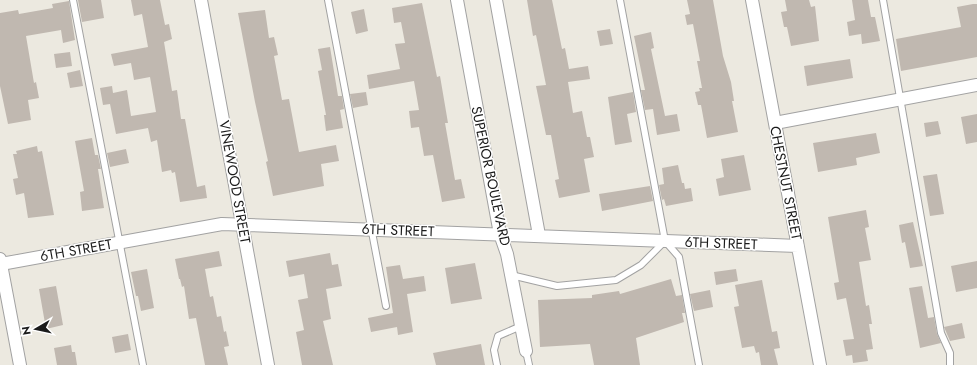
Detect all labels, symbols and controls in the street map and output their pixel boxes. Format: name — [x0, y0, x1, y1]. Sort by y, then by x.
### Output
street label: SUPERIOR BOULEVARD — [466, 104, 516, 248]
street label: VINEWOOD STREET — [214, 119, 256, 246]
street label: CHESTNUT STREET — [765, 124, 807, 242]
street label: 6TH STREET — [361, 219, 435, 241]
street label: 6TH STREET — [684, 232, 758, 254]
street label: 6TH STREET — [38, 234, 114, 266]
north arrow — [16, 309, 56, 349]
text: N — [18, 325, 35, 336]

